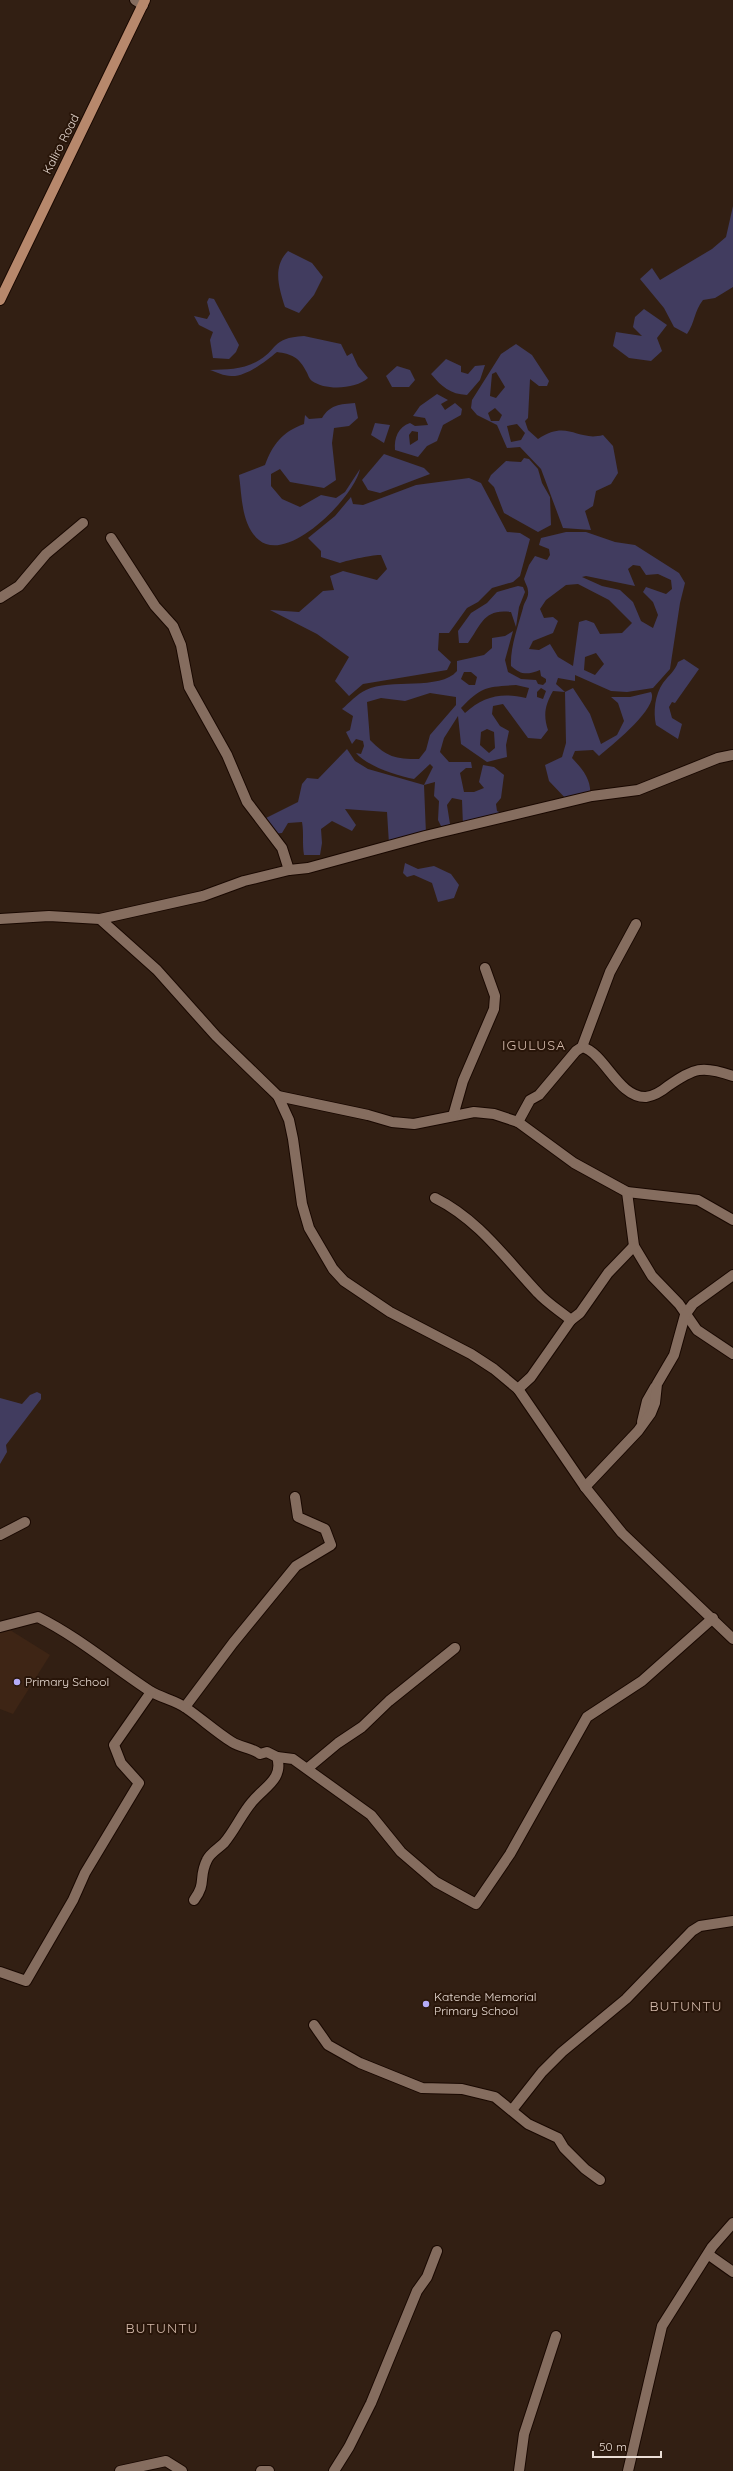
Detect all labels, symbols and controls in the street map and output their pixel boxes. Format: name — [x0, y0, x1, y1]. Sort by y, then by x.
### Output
street label: Kaliro Road — [39, 111, 82, 176]
district label: IGULUSA — [502, 1036, 566, 1054]
place label: Primary School — [25, 1674, 109, 1689]
marker: Primary School — [12, 1677, 22, 1687]
place label: Katende Memorial Primary School — [434, 1989, 537, 2018]
district label: BUTUNTU — [649, 1997, 723, 2015]
marker: Katende Memorial Primary School — [421, 1999, 431, 2009]
district label: BUTUNTU — [125, 2319, 199, 2337]
scale bar — [593, 2433, 661, 2459]
text: 50 m — [599, 2439, 627, 2454]

